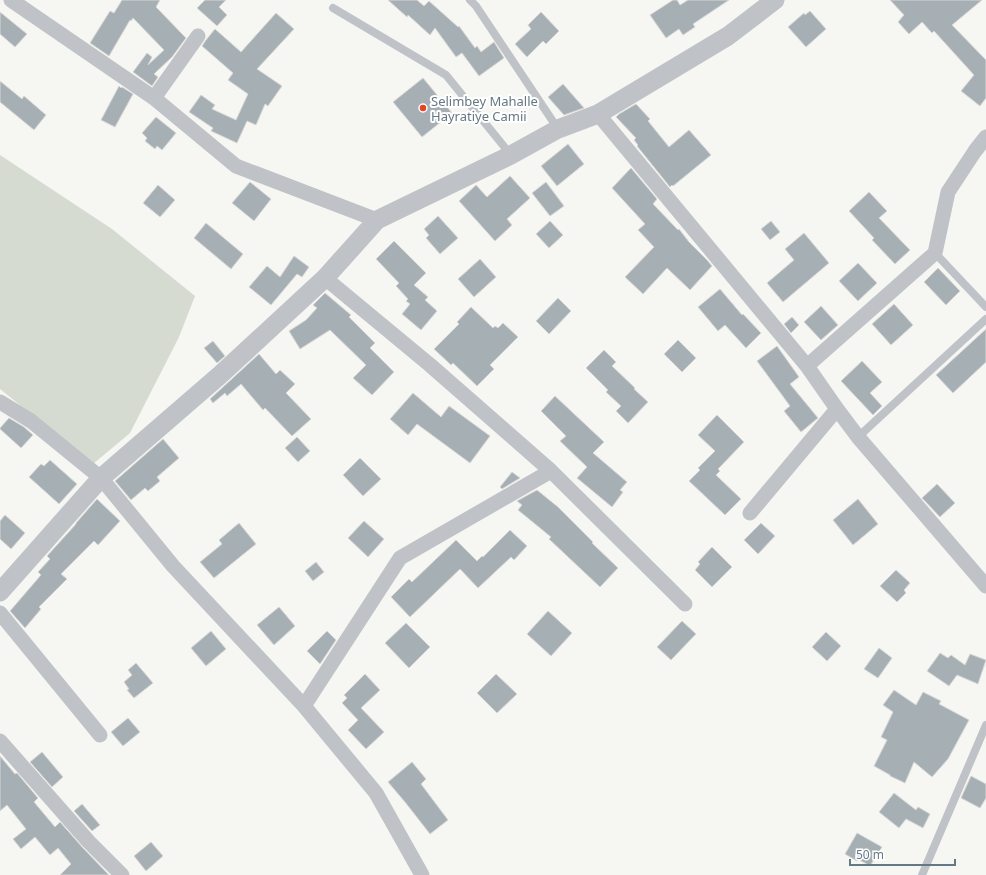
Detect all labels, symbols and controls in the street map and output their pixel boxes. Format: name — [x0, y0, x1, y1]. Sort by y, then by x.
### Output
place label: Selimbey Mahalle Hayratiye Camii — [431, 92, 538, 125]
marker: Selimbey Mahalle Hayratiye Camii — [418, 103, 428, 113]
scale bar — [850, 841, 955, 867]
text: 50 m — [856, 846, 884, 863]

